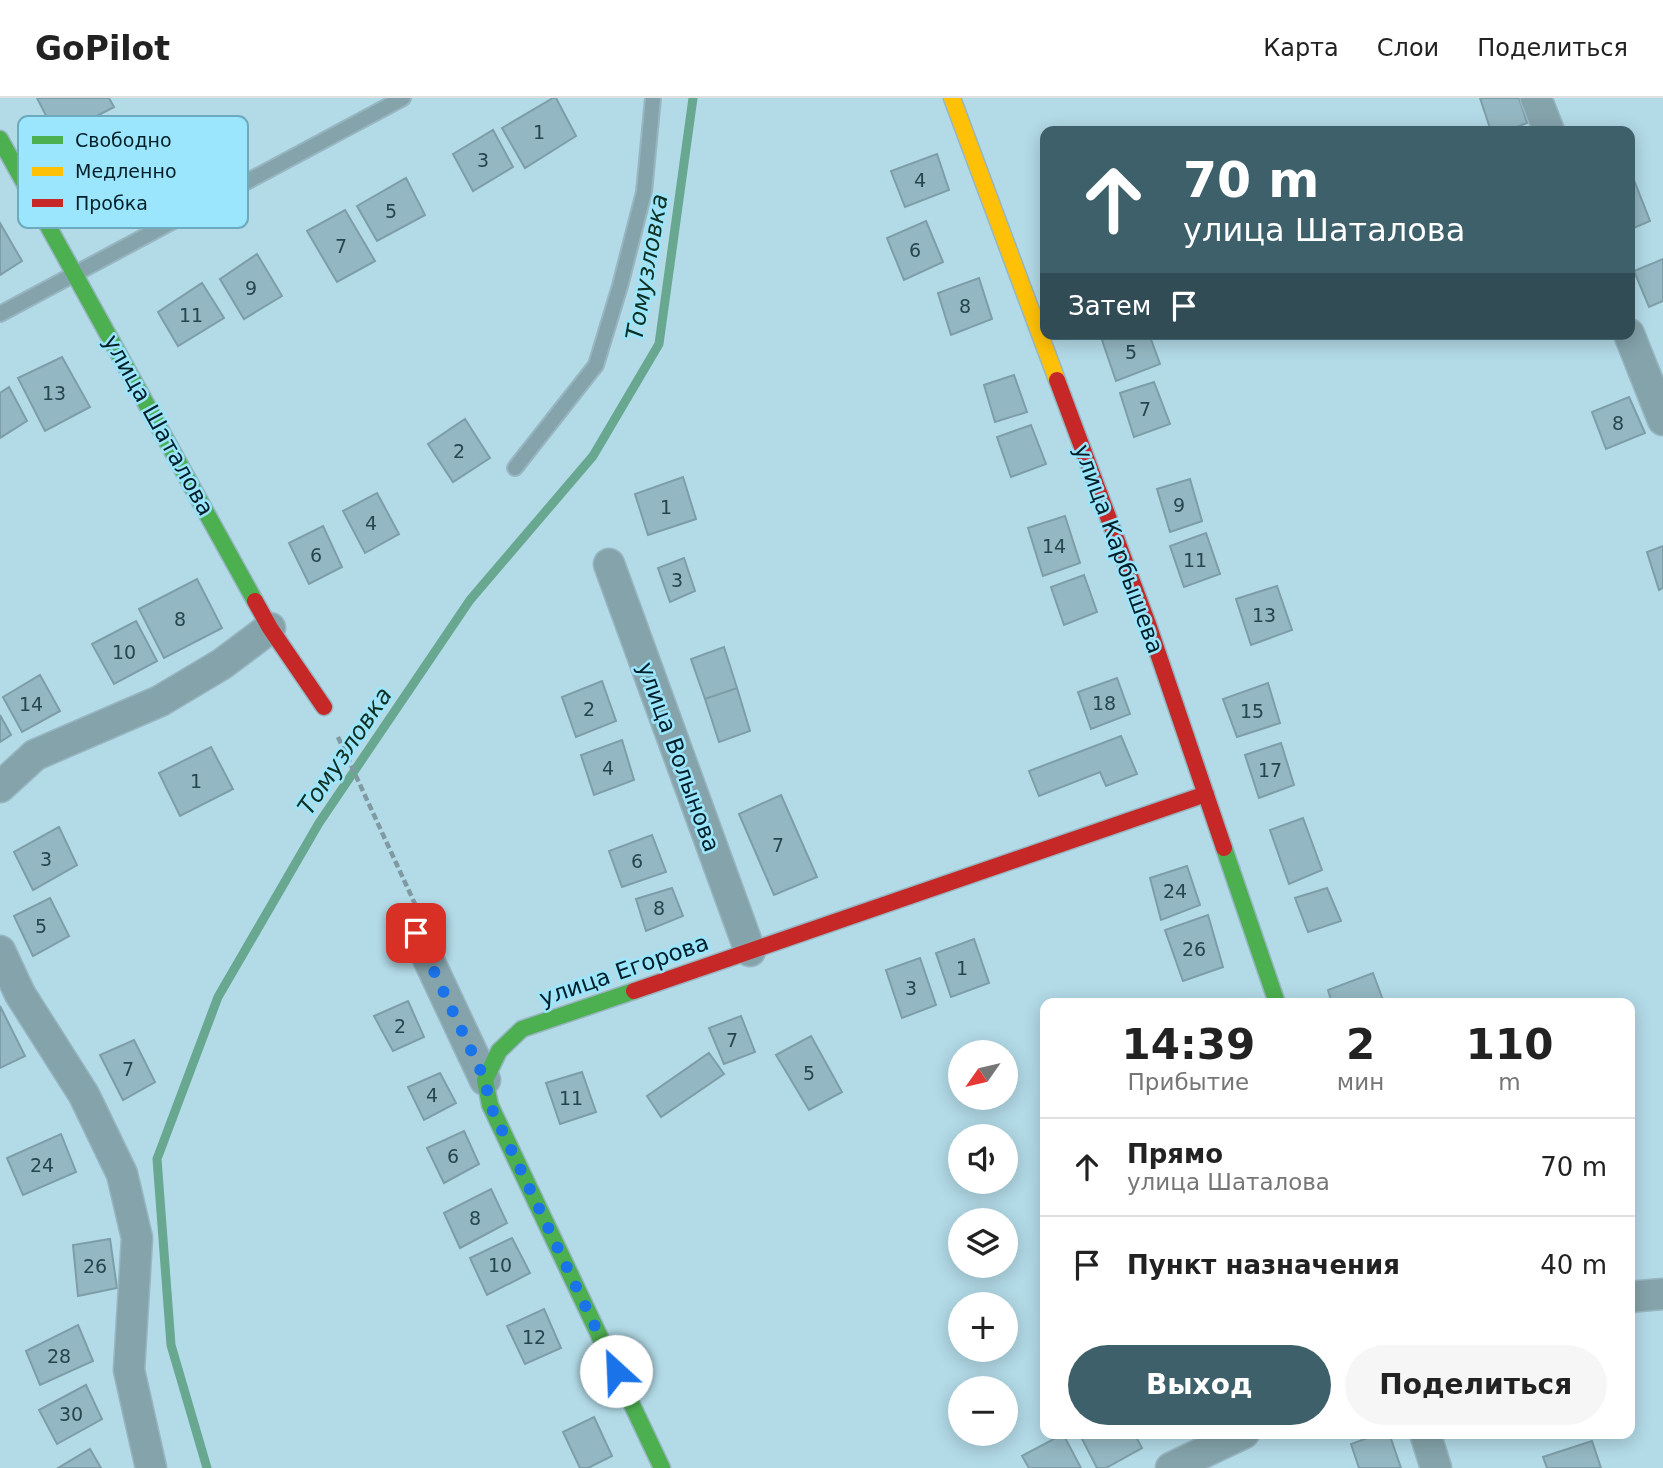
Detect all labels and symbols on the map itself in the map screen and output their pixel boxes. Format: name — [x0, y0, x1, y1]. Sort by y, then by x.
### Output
legend — [18, 116, 248, 228]
house number: 1 — [533, 121, 545, 143]
text: Свободно — [75, 129, 172, 151]
house number: 3 — [477, 149, 489, 171]
text: Медленно — [75, 160, 177, 182]
house number: 4 — [914, 169, 926, 191]
text: Пробка — [75, 192, 148, 214]
water label: Томузловка — [620, 192, 674, 342]
house number: 5 — [385, 200, 397, 222]
house number: 7 — [335, 235, 347, 257]
house number: 6 — [909, 239, 921, 261]
house number: 9 — [245, 277, 257, 299]
house number: 8 — [959, 295, 971, 317]
house number: 11 — [179, 304, 203, 326]
street label: улица Шаталова — [98, 330, 220, 520]
house number: 5 — [1125, 341, 1137, 363]
house number: 13 — [42, 382, 66, 404]
house number: 7 — [1139, 398, 1151, 420]
house number: 8 — [1612, 412, 1624, 434]
house number: 2 — [453, 440, 465, 462]
street label: улица Карбышева — [1069, 441, 1169, 657]
house number: 9 — [1173, 494, 1185, 516]
house number: 1 — [660, 496, 672, 518]
house number: 4 — [365, 512, 377, 534]
house number: 14 — [1042, 535, 1066, 557]
house number: 6 — [310, 544, 322, 566]
house number: 11 — [1183, 549, 1207, 571]
house number: 3 — [671, 569, 683, 591]
house number: 13 — [1252, 604, 1276, 626]
house number: 8 — [174, 608, 186, 630]
house number: 10 — [112, 641, 136, 663]
street label: улица Волынова — [633, 659, 725, 855]
water label: Томузловка — [292, 682, 398, 820]
house number: 18 — [1092, 692, 1116, 714]
house number: 14 — [19, 693, 43, 715]
house number: 2 — [583, 698, 595, 720]
house number: 15 — [1240, 700, 1264, 722]
house number: 4 — [602, 757, 614, 779]
house number: 17 — [1258, 759, 1282, 781]
house number: 1 — [190, 770, 202, 792]
house number: 7 — [772, 834, 784, 856]
house number: 3 — [40, 848, 52, 870]
house number: 6 — [631, 850, 643, 872]
house number: 24 — [1163, 880, 1187, 902]
house number: 8 — [653, 897, 665, 919]
pin — [386, 903, 446, 963]
house number: 5 — [35, 915, 47, 937]
street label: улица Егорова — [536, 929, 712, 1011]
house number: 26 — [1182, 938, 1206, 960]
house number: 1 — [956, 957, 968, 979]
house number: 3 — [905, 977, 917, 999]
house number: 2 — [394, 1015, 406, 1037]
house number: 7 — [726, 1029, 738, 1051]
north arrow — [948, 1040, 1018, 1110]
house number: 7 — [122, 1058, 134, 1080]
house number: 5 — [803, 1062, 815, 1084]
house number: 4 — [426, 1084, 438, 1106]
house number: 11 — [559, 1087, 583, 1109]
house number: 6 — [447, 1145, 459, 1167]
house number: 24 — [30, 1154, 54, 1176]
house number: 8 — [469, 1207, 481, 1229]
house number: 10 — [488, 1254, 512, 1276]
house number: 26 — [83, 1255, 107, 1277]
house number: 12 — [522, 1326, 546, 1348]
position arrow — [579, 1334, 653, 1408]
house number: 28 — [47, 1345, 71, 1367]
house number: 30 — [59, 1403, 83, 1425]

